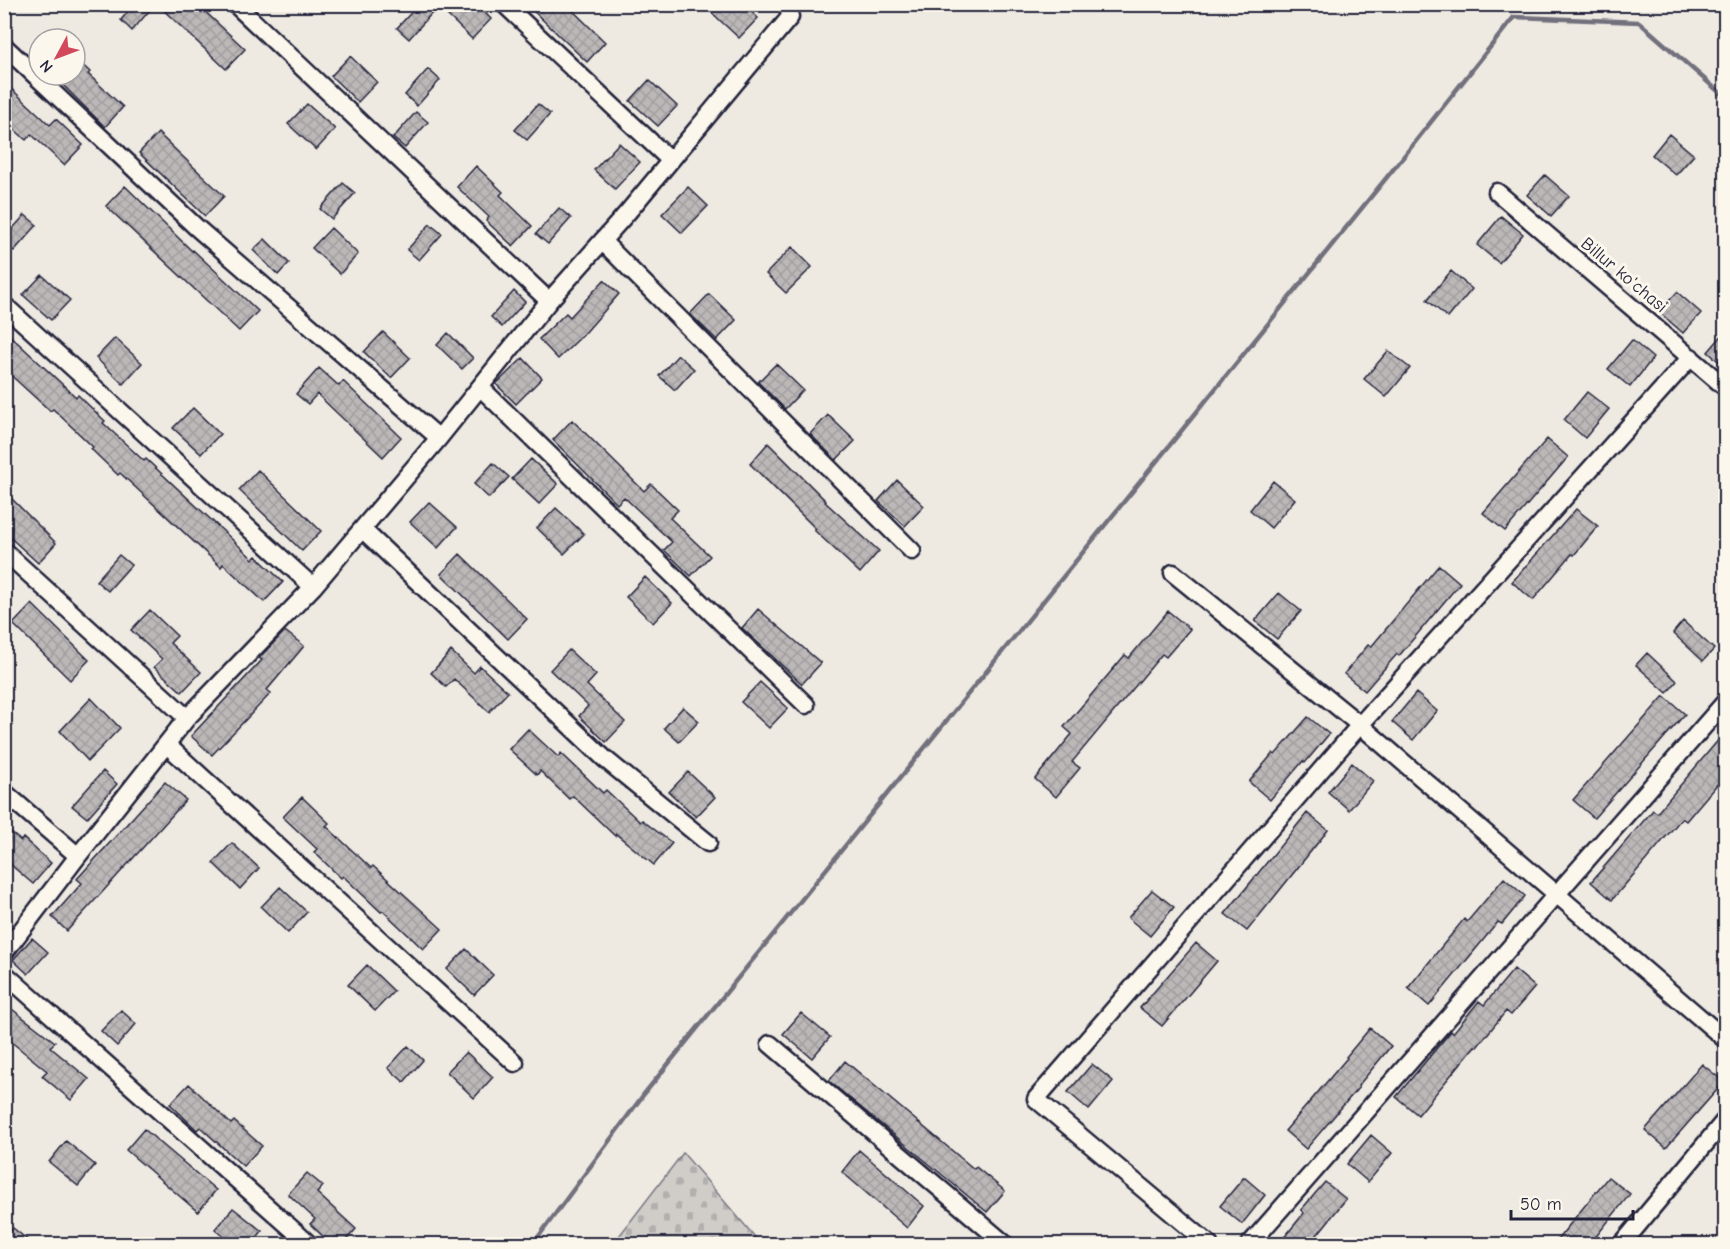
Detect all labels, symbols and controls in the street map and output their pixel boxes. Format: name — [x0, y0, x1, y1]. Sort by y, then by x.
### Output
north arrow — [27, 27, 87, 87]
text: N — [36, 56, 57, 76]
street label: Billur ko'chasi — [1577, 233, 1671, 317]
scale bar — [1511, 1183, 1632, 1221]
text: 50 m — [1520, 1194, 1562, 1215]

